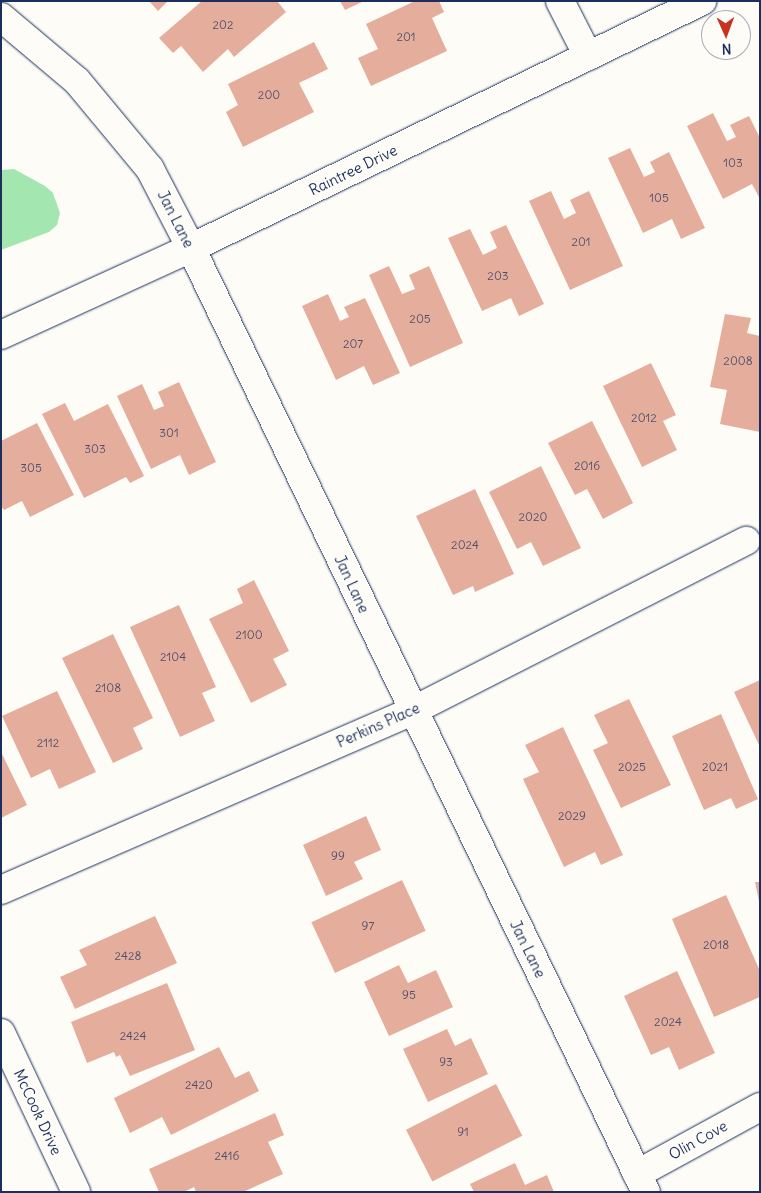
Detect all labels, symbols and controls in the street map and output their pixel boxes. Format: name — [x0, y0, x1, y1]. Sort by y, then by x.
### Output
north arrow — [701, 10, 751, 60]
house number: 202 — [212, 18, 234, 32]
house number: 201 — [396, 30, 416, 44]
text: N — [721, 40, 732, 58]
house number: 200 — [258, 88, 280, 102]
street label: Raintree Drive — [306, 141, 400, 199]
house number: 103 — [723, 156, 743, 170]
street label: Jan Lane — [154, 187, 198, 251]
house number: 105 — [649, 191, 669, 205]
house number: 201 — [571, 235, 591, 249]
house number: 203 — [487, 269, 509, 283]
house number: 205 — [409, 312, 431, 326]
house number: 207 — [343, 337, 363, 351]
house number: 2008 — [723, 354, 753, 368]
house number: 2012 — [631, 411, 657, 425]
house number: 301 — [159, 426, 179, 440]
house number: 303 — [84, 442, 106, 456]
house number: 2016 — [574, 459, 600, 473]
house number: 305 — [20, 461, 42, 475]
house number: 2020 — [519, 510, 547, 524]
house number: 2024 — [451, 538, 479, 552]
street label: Jan Lane — [331, 552, 373, 616]
house number: 2100 — [235, 628, 263, 642]
house number: 2104 — [160, 650, 186, 664]
house number: 2108 — [95, 681, 121, 695]
street label: Perkins Place — [334, 699, 422, 751]
house number: 2112 — [37, 736, 59, 750]
house number: 2025 — [618, 760, 646, 774]
house number: 2021 — [702, 760, 728, 774]
house number: 2029 — [558, 809, 586, 823]
house number: 99 — [331, 849, 345, 863]
street label: Jan Lane — [506, 917, 550, 981]
house number: 97 — [362, 919, 374, 933]
house number: 2018 — [703, 938, 729, 952]
house number: 2428 — [115, 949, 141, 963]
house number: 95 — [402, 988, 416, 1002]
house number: 2024 — [654, 1015, 682, 1029]
house number: 2424 — [120, 1029, 146, 1043]
house number: 93 — [439, 1055, 453, 1069]
street label: McCook Drive — [10, 1066, 66, 1158]
house number: 2420 — [185, 1078, 213, 1092]
street label: Olin Cove — [666, 1117, 730, 1163]
house number: 91 — [457, 1125, 469, 1139]
house number: 2416 — [215, 1149, 239, 1163]

